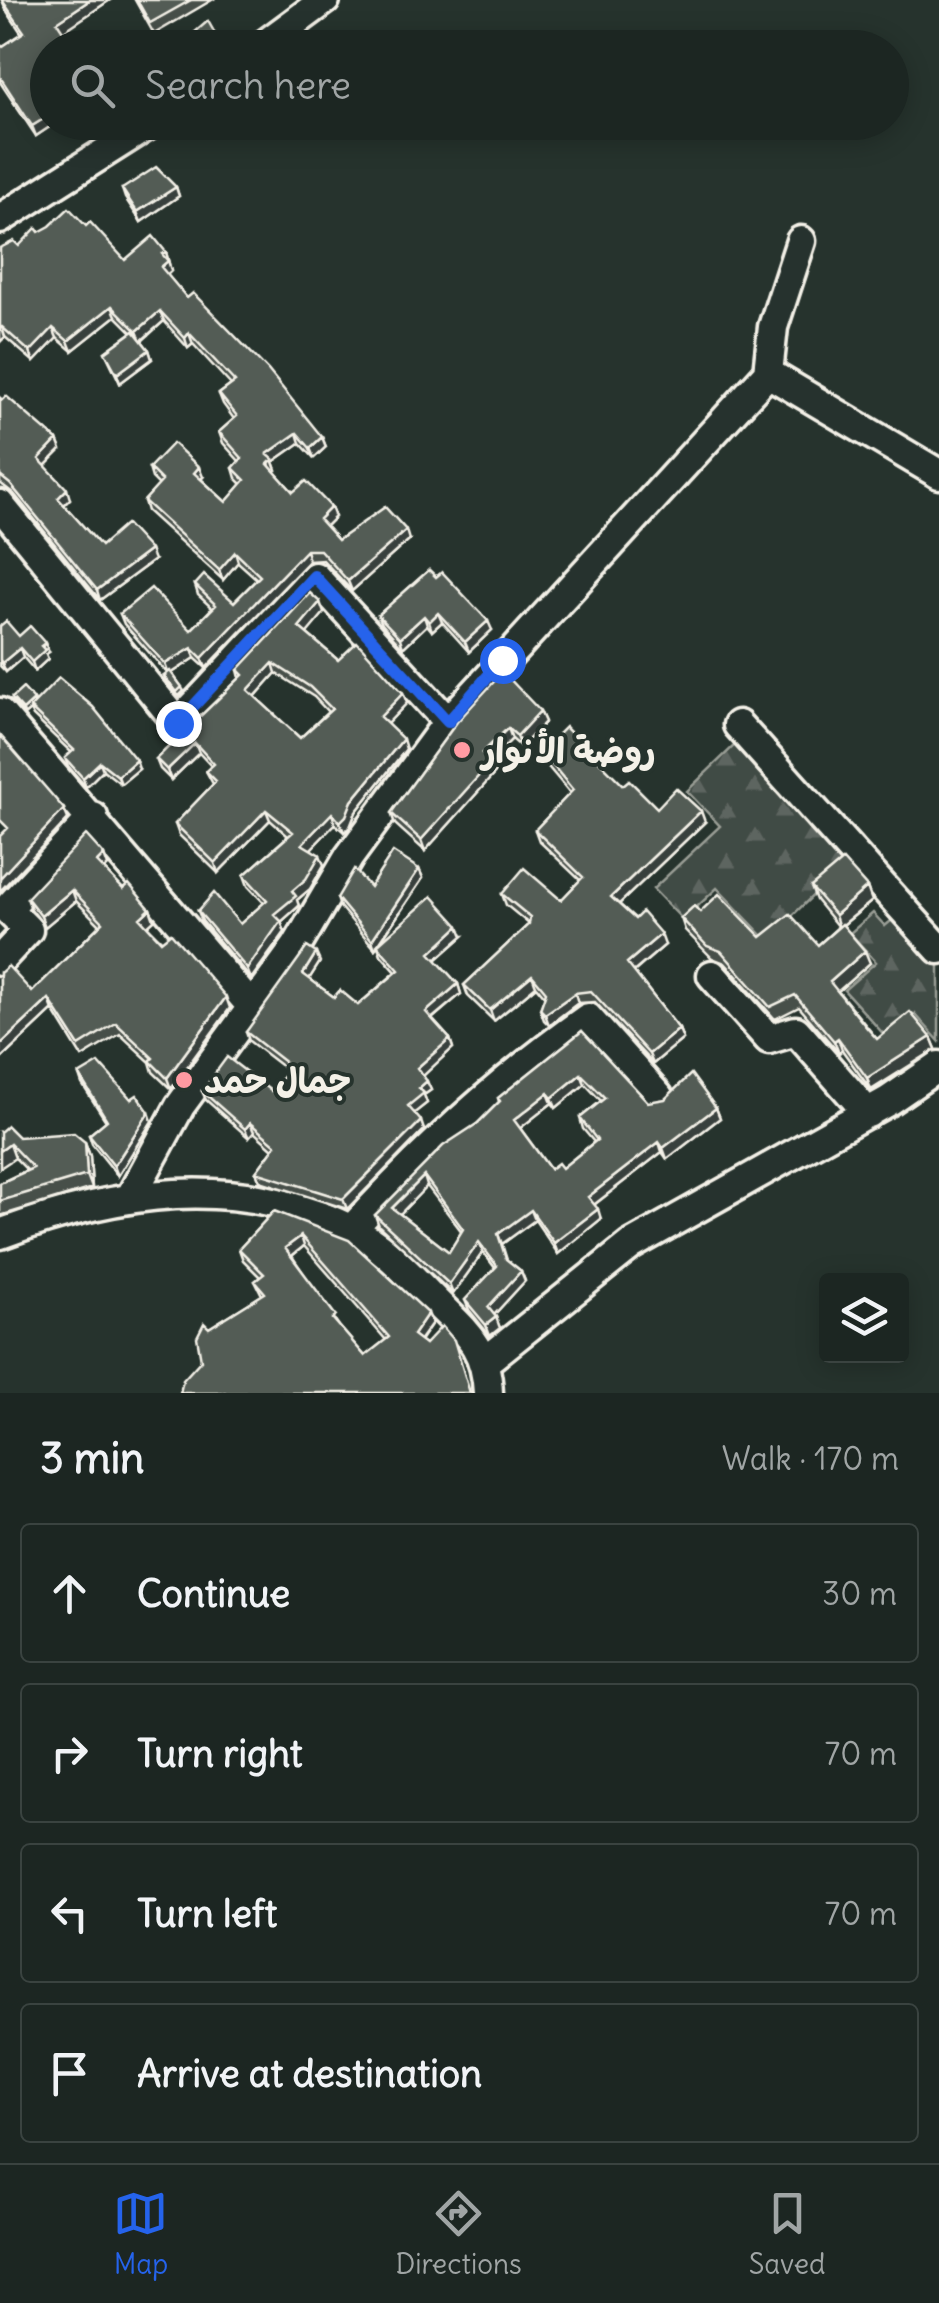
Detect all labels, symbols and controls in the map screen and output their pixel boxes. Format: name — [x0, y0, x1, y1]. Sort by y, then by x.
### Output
search box — [30, 30, 909, 140]
icon: search — [65, 58, 120, 113]
text: Search here — [145, 62, 351, 109]
route start — [480, 638, 526, 684]
route end — [156, 701, 202, 747]
place label: روضة الأنوار — [479, 727, 656, 773]
marker: روضة الأنوار — [451, 739, 473, 761]
place label: جمال حمد — [204, 1058, 351, 1102]
marker: جمال حمد — [173, 1069, 195, 1091]
map controls — [819, 1273, 909, 1363]
button: layers — [819, 1273, 909, 1363]
text: 3 min — [40, 1432, 144, 1484]
text: Walk · 170 m — [722, 1438, 899, 1479]
icon: ahead — [42, 1566, 97, 1621]
text: Continue — [137, 1570, 290, 1617]
text: 30 m — [822, 1573, 897, 1614]
icon: right — [42, 1726, 97, 1781]
text: Turn right — [137, 1730, 303, 1777]
text: 70 m — [825, 1733, 897, 1774]
icon: left — [42, 1886, 97, 1941]
text: Turn left — [137, 1890, 277, 1937]
text: 70 m — [825, 1893, 897, 1934]
icon: arrive — [42, 2046, 97, 2101]
text: Arrive at destination — [137, 2050, 482, 2097]
tab: Map — [113, 2186, 168, 2282]
tab: Directions — [395, 2186, 522, 2282]
tab: Saved — [749, 2186, 826, 2282]

